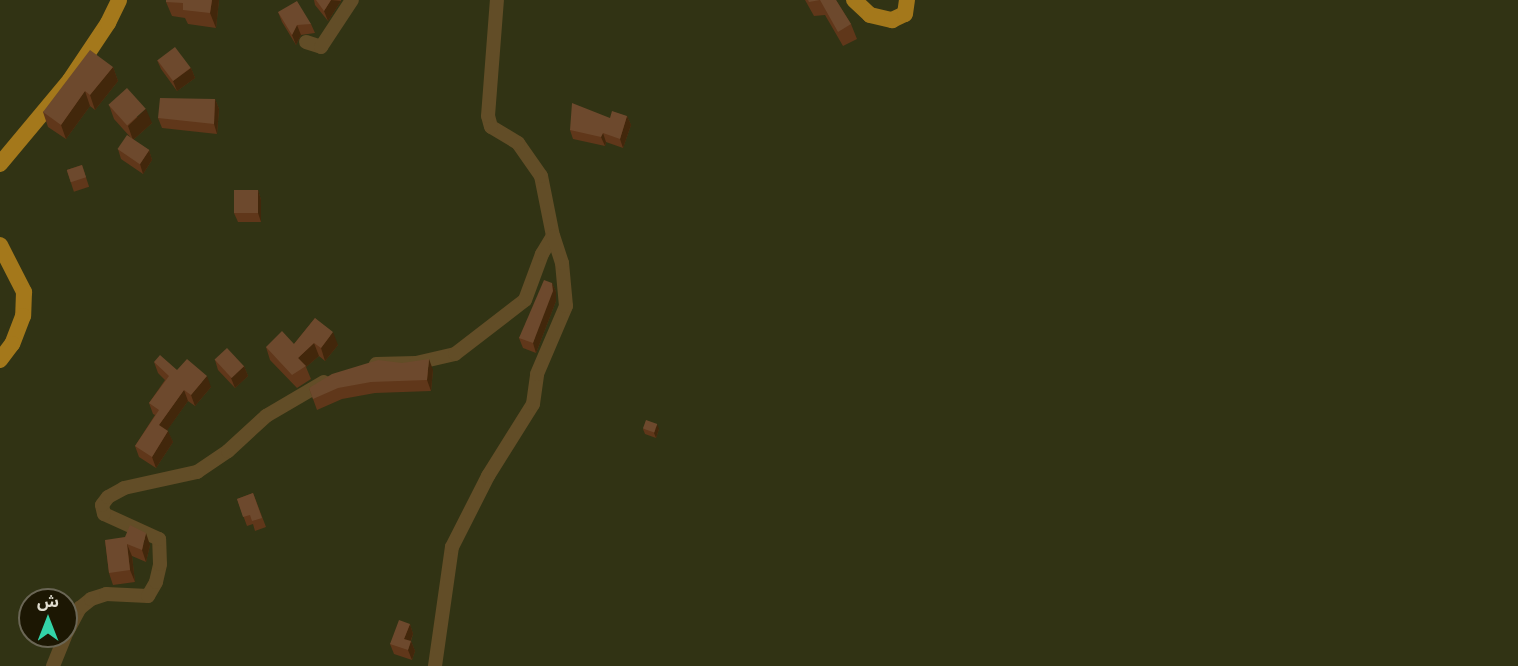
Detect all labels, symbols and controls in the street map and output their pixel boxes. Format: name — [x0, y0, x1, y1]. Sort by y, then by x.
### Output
north arrow — [18, 588, 78, 648]
text: ش — [37, 591, 59, 613]

